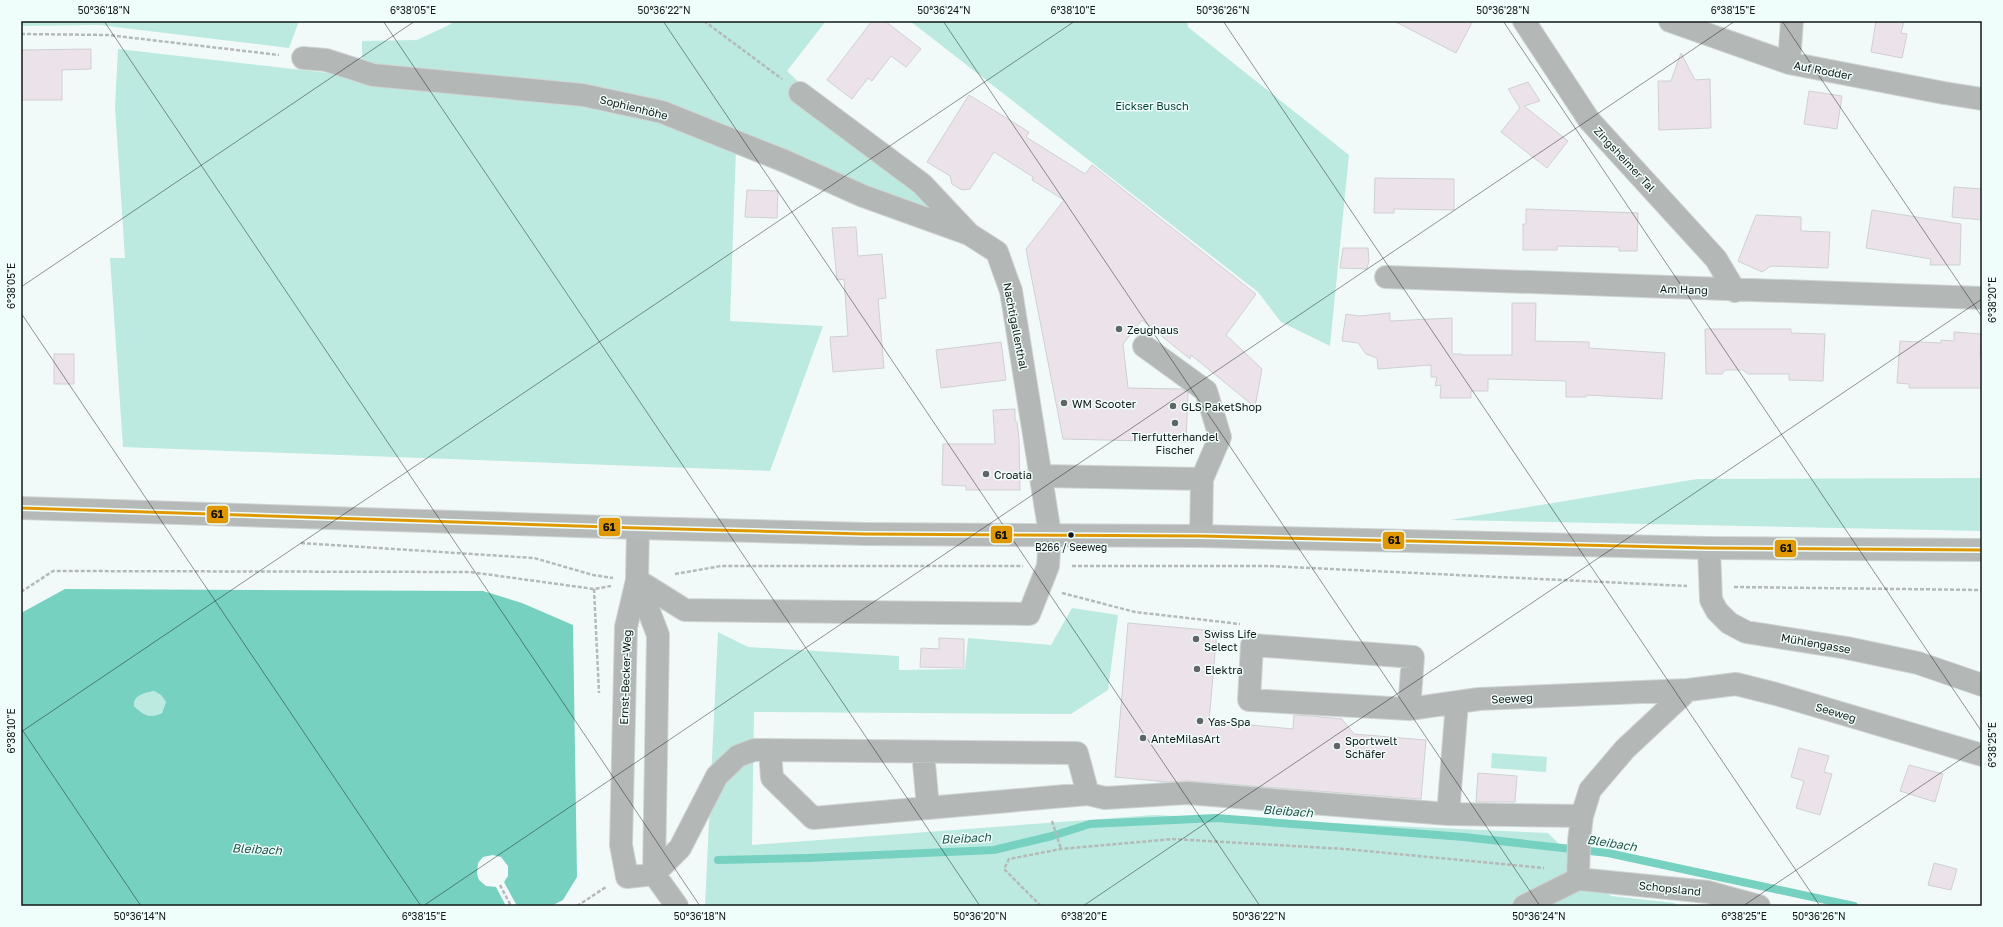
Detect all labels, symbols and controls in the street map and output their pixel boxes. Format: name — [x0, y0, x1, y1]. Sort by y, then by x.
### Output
text: 50°36'18"N — [78, 4, 130, 16]
text: 6°38'05"E — [390, 4, 436, 16]
text: 50°36'22"N — [637, 4, 691, 16]
text: 50°36'24"N — [917, 4, 971, 16]
text: 6°38'10"E — [1050, 4, 1096, 16]
text: 50°36'26"N — [1196, 4, 1250, 16]
text: 50°36'28"N — [1476, 4, 1530, 16]
text: 6°38'15"E — [1711, 4, 1755, 16]
street label: Auf Rodder — [1793, 58, 1854, 82]
street label: Sophienhöhe — [599, 92, 669, 122]
park label: Eickser Busch — [1115, 99, 1189, 112]
street label: Zingsheimer Tal — [1592, 124, 1659, 194]
text: 6°38'05"E — [5, 263, 17, 309]
text: 6°38'20"E — [1986, 277, 1998, 323]
street label: Nachtigallenthal — [1001, 281, 1031, 371]
street label: Am Hang — [1660, 282, 1708, 296]
place label: Zeughaus — [1127, 323, 1179, 336]
marker: Zeughaus — [1114, 324, 1124, 334]
place label: WM Scooter — [1072, 397, 1137, 410]
marker: WM Scooter — [1059, 398, 1069, 408]
place label: GLS PaketShop — [1181, 400, 1262, 413]
marker: GLS PaketShop — [1168, 401, 1178, 411]
marker: Tierfutterhandel Fischer — [1170, 418, 1180, 428]
place label: Tierfutterhandel Fischer — [1131, 430, 1219, 456]
place label: Croatia — [994, 468, 1032, 481]
marker: Croatia — [981, 469, 991, 479]
line badge: 61 — [206, 505, 229, 524]
text: 61 — [211, 507, 224, 520]
line badge: 61 — [598, 517, 621, 537]
text: 61 — [603, 520, 616, 533]
line badge: 61 — [990, 525, 1013, 544]
text: 61 — [995, 528, 1008, 541]
marker: B266 / Seeweg — [1066, 530, 1076, 540]
line badge: 61 — [1382, 531, 1405, 550]
text: 61 — [1388, 533, 1401, 546]
line badge: 61 — [1774, 539, 1797, 558]
place label: B266 / Seeweg — [1035, 541, 1107, 553]
text: 61 — [1780, 541, 1793, 554]
place label: Swiss Life Select — [1204, 627, 1257, 653]
street label: Ernst-Becker-Weg — [617, 629, 633, 725]
street label: Mühlengasse — [1780, 630, 1852, 656]
marker: Swiss Life Select — [1191, 634, 1201, 644]
place label: Elektra — [1205, 663, 1243, 676]
marker: Elektra — [1192, 664, 1202, 674]
street label: Seeweg — [1491, 690, 1533, 706]
street label: Seeweg — [1814, 700, 1858, 724]
text: 6°38'10"E — [5, 708, 17, 754]
place label: Yas-Spa — [1208, 715, 1250, 728]
marker: Yas-Spa — [1195, 716, 1205, 726]
text: 6°38'25"E — [1986, 722, 1998, 768]
place label: AnteMilasArt — [1151, 732, 1220, 745]
marker: AnteMilasArt — [1138, 733, 1148, 743]
place label: Sportwelt Schäfer — [1345, 734, 1397, 760]
marker: Sportwelt Schäfer — [1332, 741, 1342, 751]
water label: Bleibach — [1263, 802, 1314, 820]
water label: Bleibach — [941, 829, 992, 847]
water label: Bleibach — [1586, 832, 1638, 854]
water label: Bleibach — [232, 840, 283, 858]
street label: Schopsland — [1638, 878, 1702, 898]
text: 50°36'14"N — [114, 910, 166, 922]
text: 6°38'15"E — [402, 910, 446, 922]
text: 50°36'18"N — [674, 910, 726, 922]
text: 50°36'20"N — [953, 910, 1007, 922]
text: 6°38'20"E — [1061, 910, 1107, 922]
text: 50°36'22"N — [1232, 910, 1286, 922]
text: 50°36'24"N — [1512, 910, 1566, 922]
text: 6°38'25"E — [1721, 910, 1767, 922]
text: 50°36'26"N — [1792, 910, 1846, 922]

